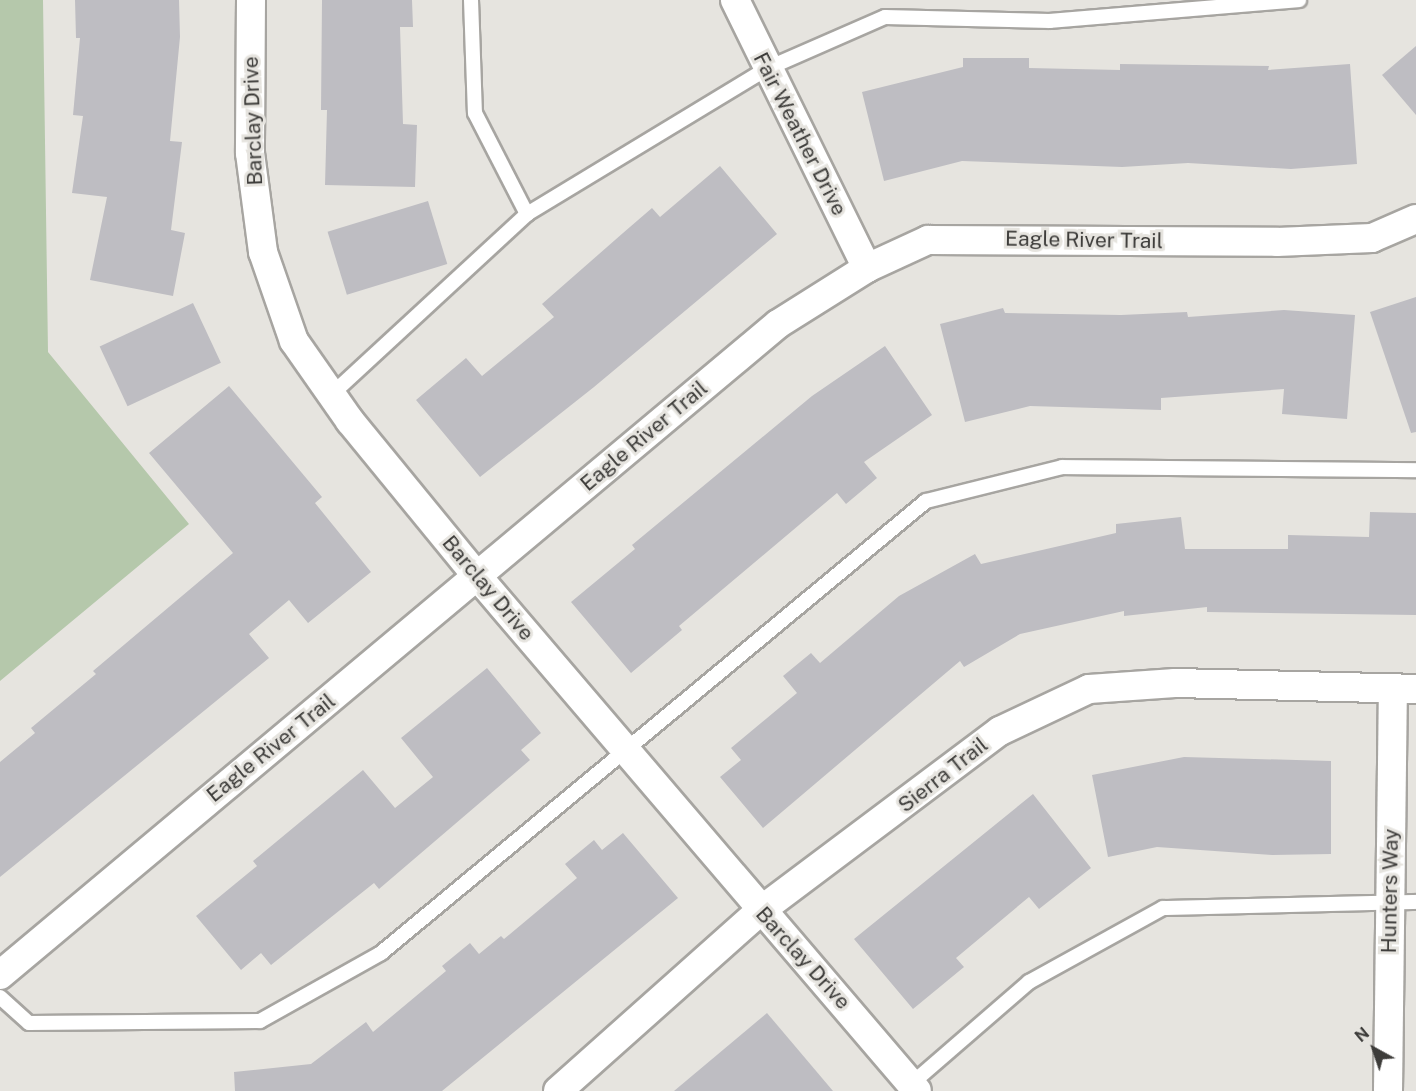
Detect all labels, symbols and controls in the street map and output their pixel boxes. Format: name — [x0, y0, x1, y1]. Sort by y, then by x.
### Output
street label: Fair Weather Drive — [748, 48, 852, 220]
street label: Barclay Drive — [238, 56, 268, 186]
street label: Eagle River Trail — [1005, 226, 1163, 254]
street label: Eagle River Trail — [575, 376, 713, 496]
street label: Barclay Drive — [437, 530, 539, 646]
street label: Eagle River Trail — [202, 688, 340, 808]
street label: Sierra Trail — [893, 732, 993, 818]
street label: Hunters Way — [1376, 828, 1404, 954]
street label: Barclay Drive — [750, 902, 856, 1014]
north arrow — [1344, 1019, 1404, 1079]
text: N — [1351, 1024, 1373, 1046]

